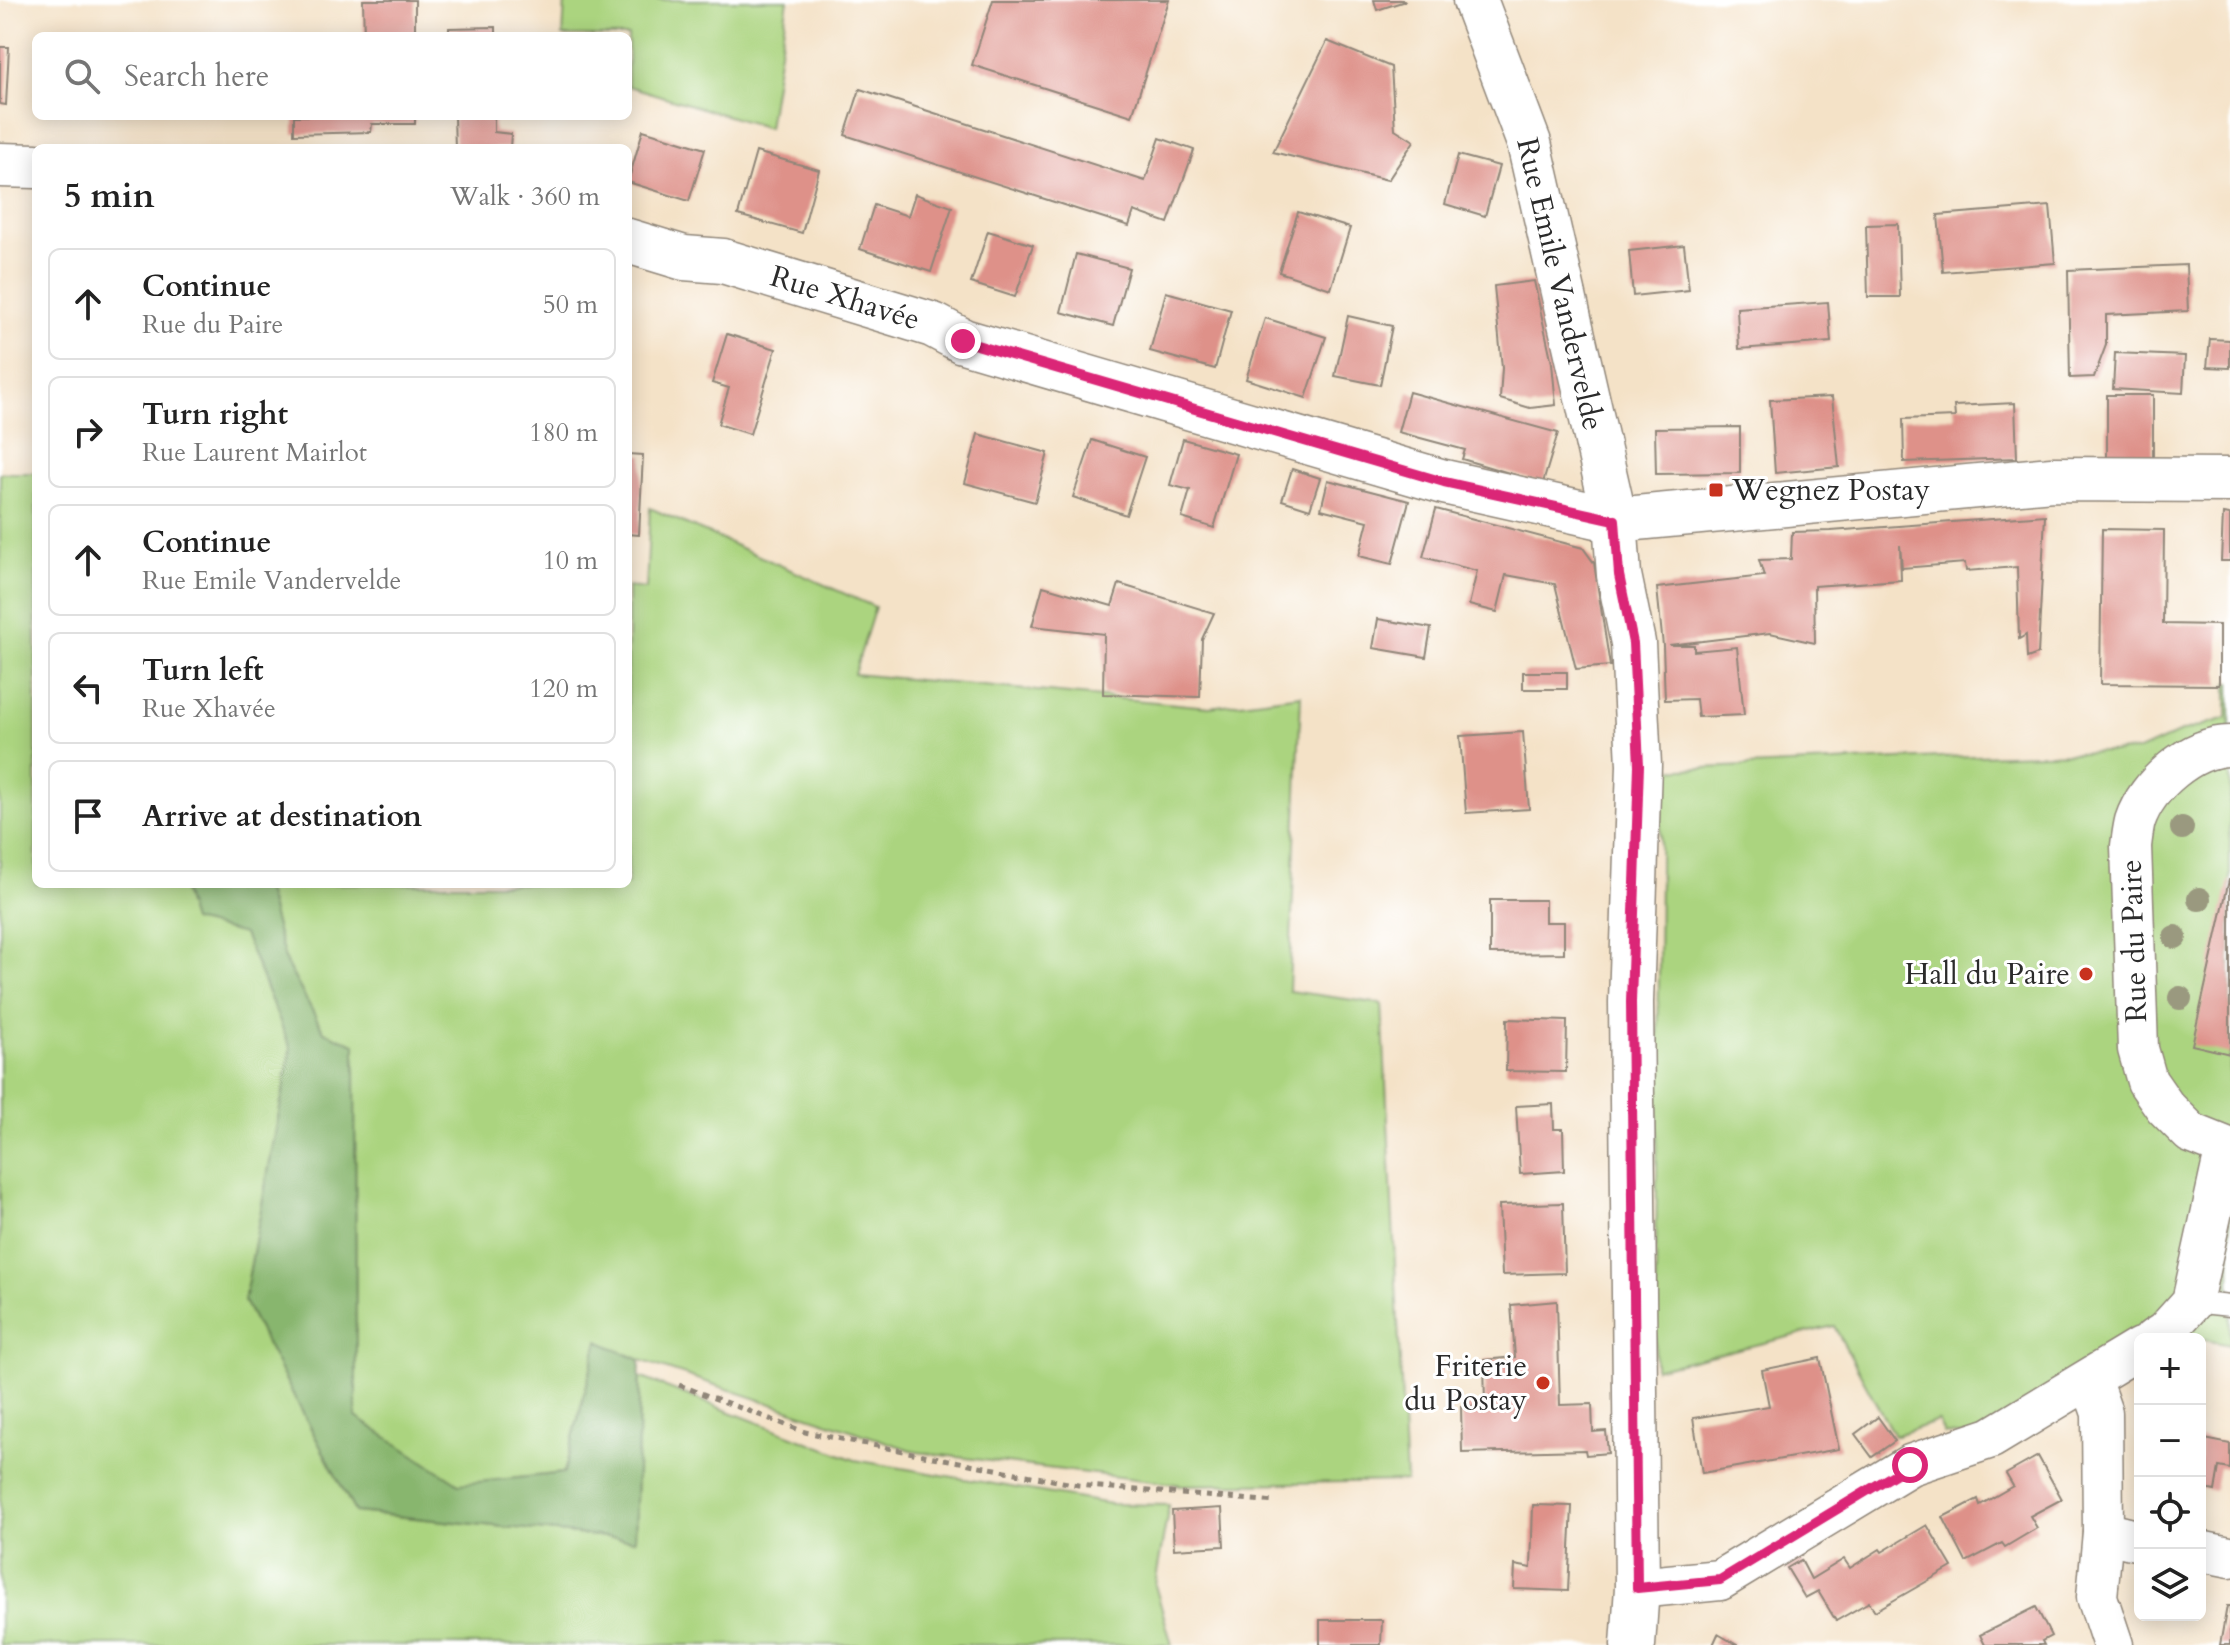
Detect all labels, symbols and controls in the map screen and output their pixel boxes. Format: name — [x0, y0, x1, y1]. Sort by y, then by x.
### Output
search box — [32, 32, 632, 120]
icon: search — [60, 54, 104, 98]
text: Search here — [124, 56, 269, 97]
street label: Rue Emile Vandervelde — [1506, 134, 1614, 434]
text: 5 min — [64, 173, 155, 219]
text: Walk · 360 m — [450, 179, 600, 214]
street label: Rue Xhavée — [765, 256, 925, 340]
text: Continue — [142, 266, 271, 307]
icon: ahead — [66, 282, 110, 326]
text: 50 m — [542, 287, 598, 322]
text: Rue du Paire — [142, 307, 283, 342]
route end — [945, 323, 981, 359]
text: Turn right — [142, 394, 288, 435]
icon: right — [66, 410, 110, 454]
text: 180 m — [529, 415, 598, 450]
text: Rue Laurent Mairlot — [142, 435, 367, 470]
place label: Wegnez Postay — [1731, 470, 1930, 511]
marker: Wegnez Postay — [1707, 481, 1725, 499]
text: Continue — [142, 522, 271, 563]
icon: ahead — [66, 538, 110, 582]
text: 10 m — [542, 543, 598, 578]
text: Rue Emile Vandervelde — [142, 563, 401, 598]
text: Turn left — [142, 650, 264, 691]
icon: left — [66, 666, 110, 710]
text: 120 m — [529, 671, 598, 706]
text: Rue Xhavée — [142, 691, 276, 726]
icon: arrive — [66, 794, 110, 838]
text: Arrive at destination — [142, 796, 422, 837]
street label: Rue du Paire — [2111, 859, 2157, 1023]
place label: Hall du Paire — [1904, 954, 2070, 995]
marker: Hall du Paire — [2077, 965, 2095, 983]
map controls — [2134, 1333, 2206, 1621]
button: + — [2134, 1333, 2206, 1405]
place label: Friterie du Postay — [1404, 1346, 1527, 1421]
marker: Friterie du Postay — [1534, 1374, 1552, 1392]
button: − — [2134, 1405, 2206, 1477]
route start — [1892, 1447, 1928, 1483]
button: locate — [2134, 1477, 2206, 1549]
button: layers — [2134, 1549, 2206, 1621]

